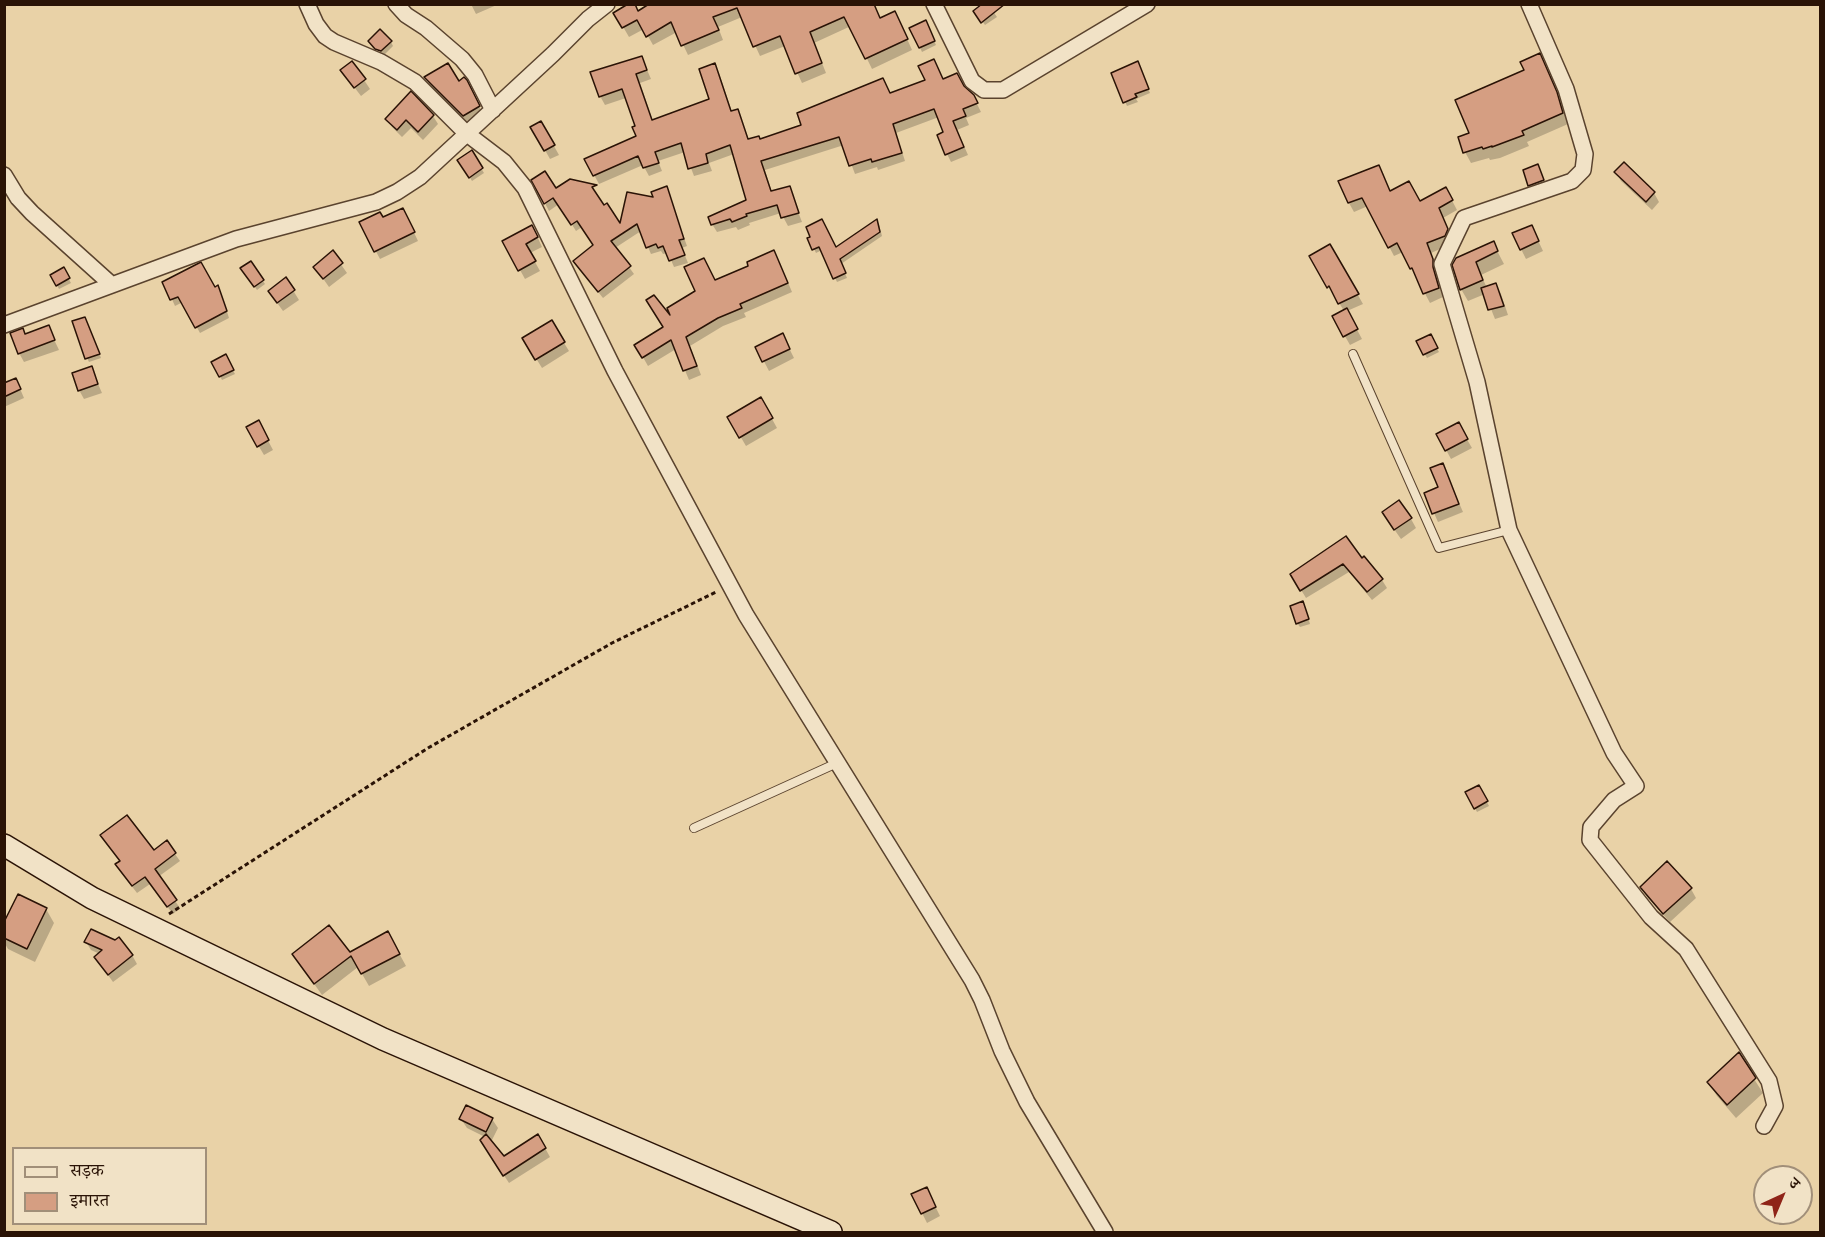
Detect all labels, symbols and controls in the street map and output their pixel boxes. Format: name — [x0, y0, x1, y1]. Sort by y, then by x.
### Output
legend — [12, 1147, 207, 1225]
text: सड़क — [70, 1158, 104, 1181]
north arrow — [1753, 1165, 1813, 1225]
text: उ — [1784, 1173, 1805, 1194]
text: इमारत — [70, 1188, 109, 1211]

